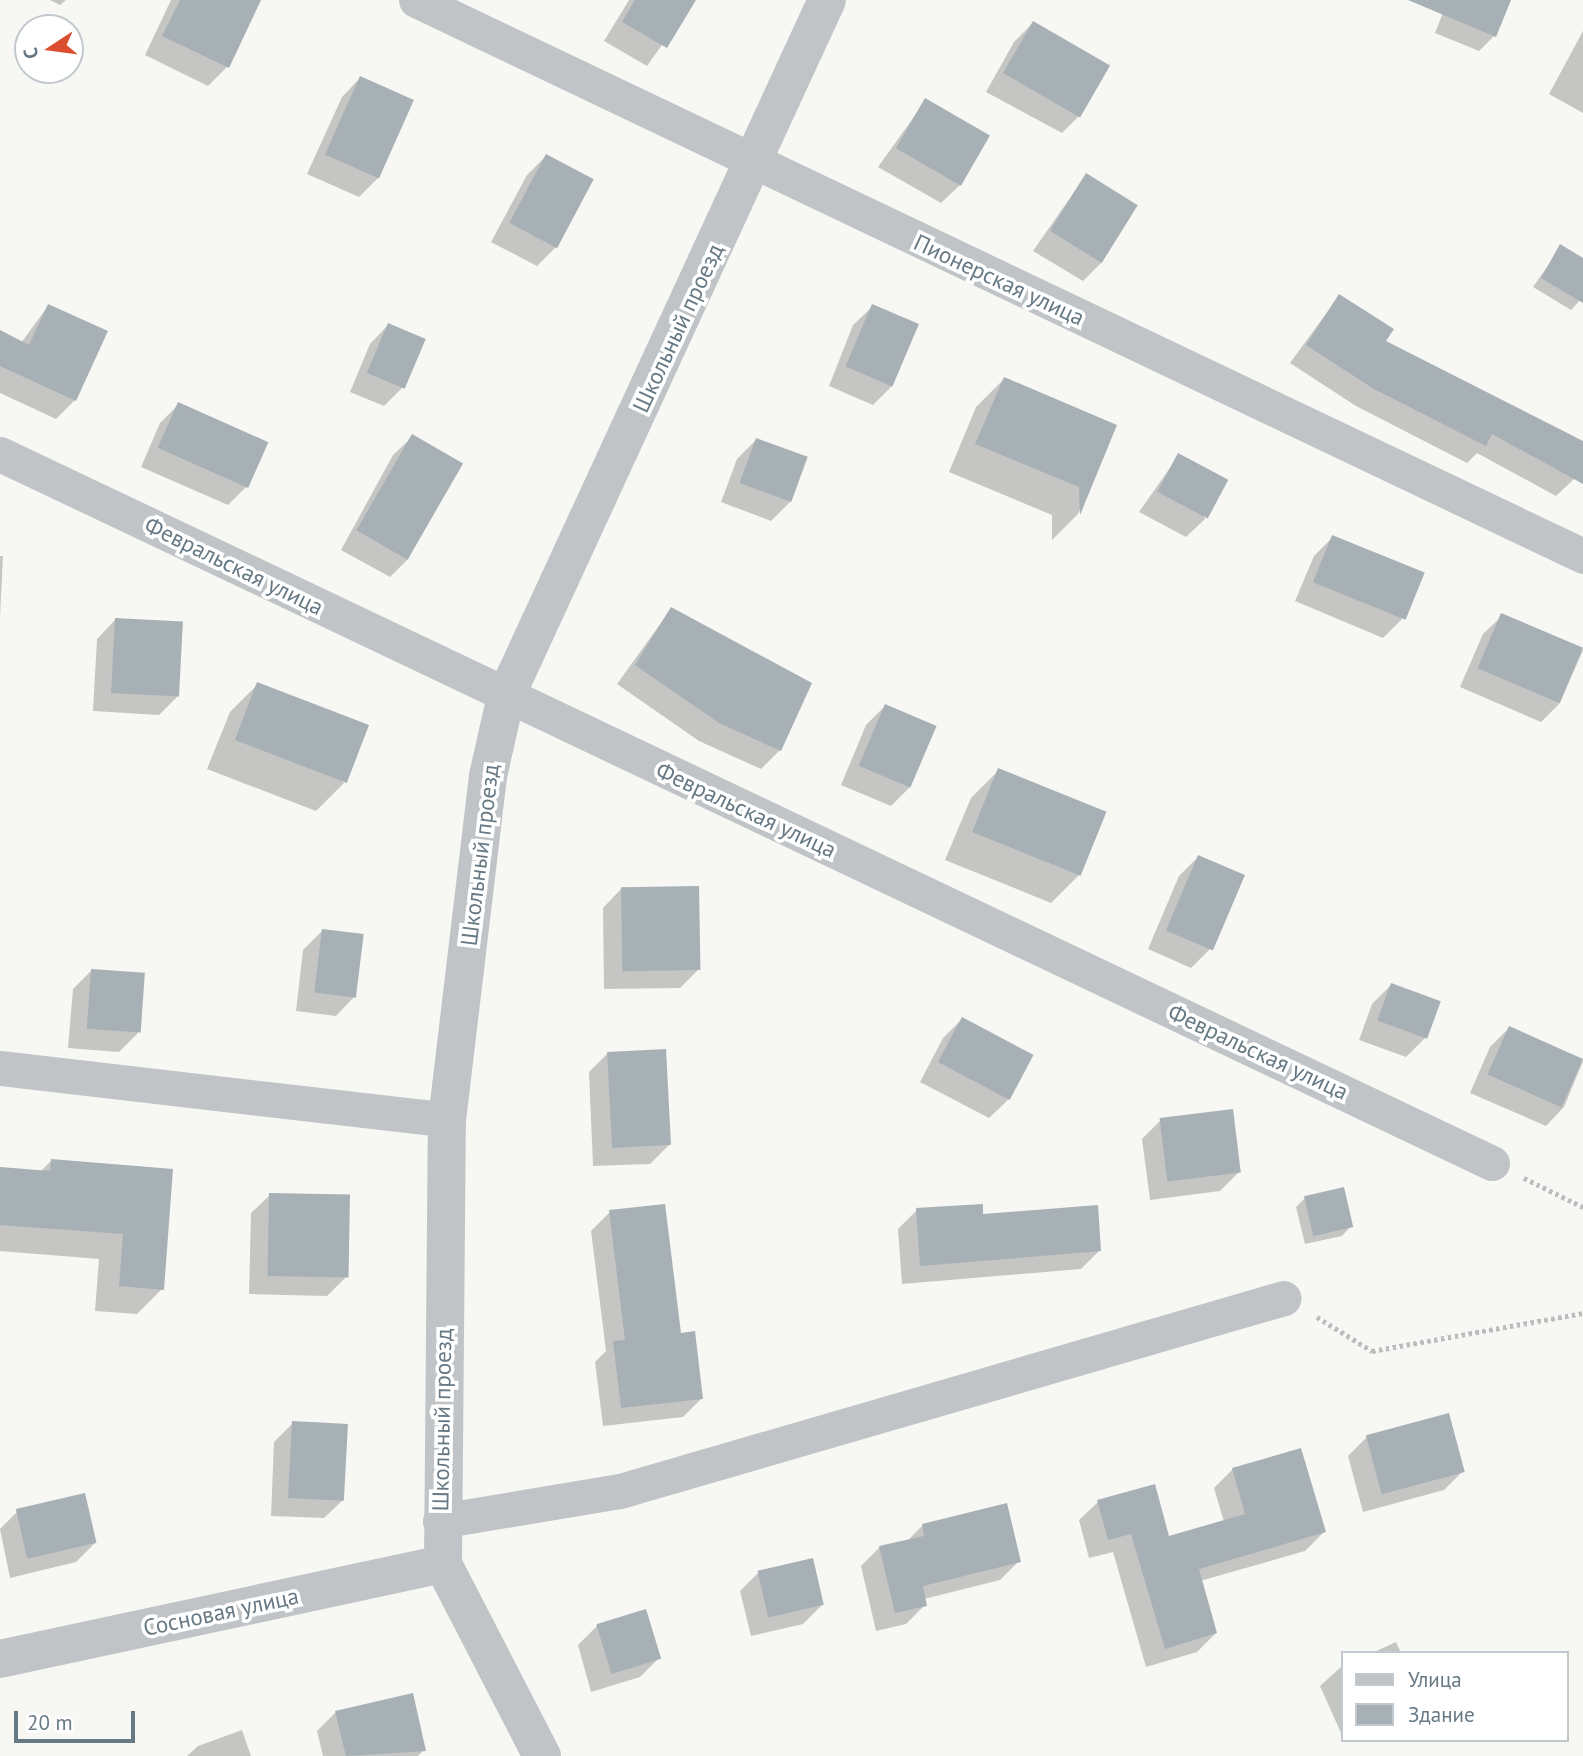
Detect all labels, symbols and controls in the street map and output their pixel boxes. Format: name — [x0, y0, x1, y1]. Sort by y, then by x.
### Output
north arrow — [14, 14, 84, 84]
text: С — [18, 45, 43, 61]
street label: Пионерская улица — [909, 228, 1089, 332]
street label: Школьный проезд — [627, 239, 729, 417]
street label: Февральская улица — [140, 511, 328, 621]
street label: Февральская улица — [652, 756, 840, 864]
street label: Школьный проезд — [455, 763, 505, 947]
street label: Февральская улица — [1164, 998, 1352, 1106]
street label: Школьный проезд — [427, 1328, 457, 1512]
street label: Сосновая улица — [141, 1582, 301, 1642]
legend — [1342, 1651, 1569, 1742]
text: Улица — [1408, 1666, 1462, 1693]
scale bar — [18, 1696, 138, 1740]
text: Здание — [1408, 1701, 1475, 1728]
text: 20 m — [27, 1709, 73, 1736]

